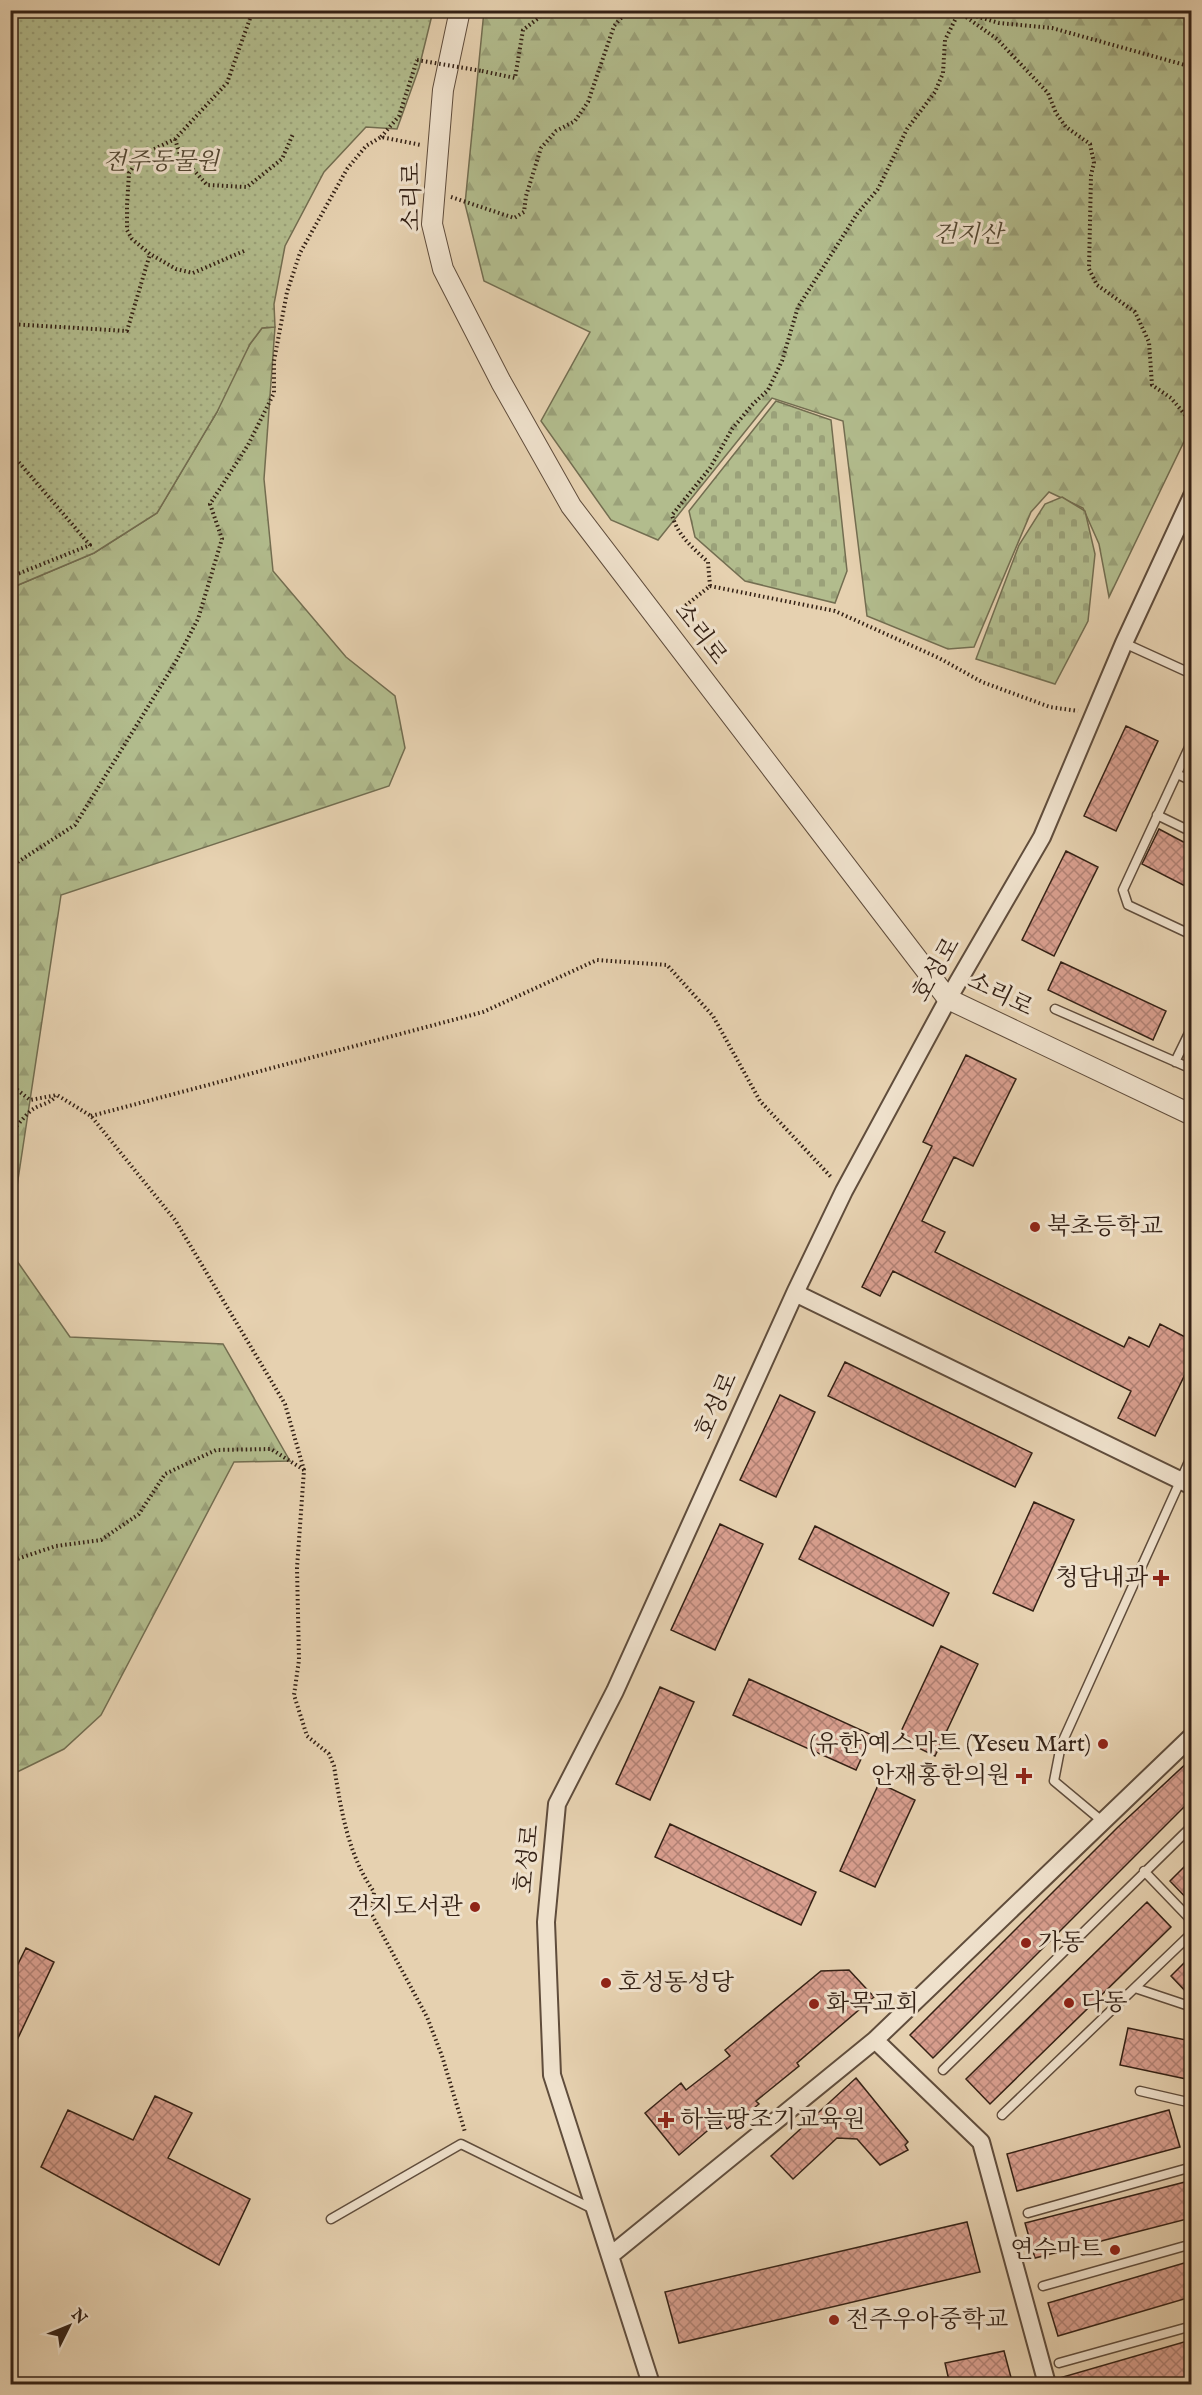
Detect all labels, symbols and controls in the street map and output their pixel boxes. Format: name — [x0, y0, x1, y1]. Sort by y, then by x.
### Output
park label: 전주동물원 — [103, 147, 221, 178]
street label: 소리로 — [397, 162, 428, 232]
park label: 건지산 — [933, 220, 1007, 251]
street label: 소리로 — [667, 597, 733, 671]
street label: 호성로 — [906, 932, 968, 1008]
street label: 소리로 — [962, 966, 1038, 1024]
place label: 북초등학교 — [1047, 1212, 1163, 1243]
marker: 북초등학교 — [1028, 1220, 1042, 1234]
street label: 호성로 — [689, 1368, 745, 1444]
place label: 청담내과 — [1055, 1563, 1149, 1594]
marker: 청담내과 — [1152, 1569, 1170, 1587]
place label: (유한)예스마트 (Yeseu Mart) — [809, 1729, 1091, 1760]
marker: (유한)예스마트 (Yeseu Mart) — [1096, 1737, 1110, 1751]
place label: 안재홍한의원 — [871, 1761, 1010, 1792]
marker: 안재홍한의원 — [1015, 1767, 1033, 1785]
street label: 호성로 — [509, 1823, 547, 1895]
place label: 건지도서관 — [347, 1892, 463, 1923]
marker: 건지도서관 — [468, 1900, 482, 1914]
place label: 가동 — [1038, 1928, 1084, 1959]
marker: 가동 — [1019, 1936, 1033, 1950]
place label: 호성동성당 — [618, 1968, 735, 1999]
marker: 호성동성당 — [599, 1976, 613, 1990]
place label: 다동 — [1081, 1988, 1127, 2019]
place label: 화목교회 — [826, 1989, 919, 2020]
marker: 다동 — [1062, 1996, 1076, 2010]
marker: 화목교회 — [807, 1997, 821, 2011]
place label: 하늘땅조기교육원 — [680, 2105, 865, 2136]
marker: 하늘땅조기교육원 — [657, 2111, 675, 2129]
place label: 연수마트 — [1010, 2235, 1103, 2266]
marker: 연수마트 — [1108, 2243, 1122, 2257]
north arrow — [39, 2296, 99, 2356]
text: N — [66, 2305, 91, 2329]
place label: 전주우아중학교 — [846, 2305, 1008, 2336]
marker: 전주우아중학교 — [827, 2313, 841, 2327]

